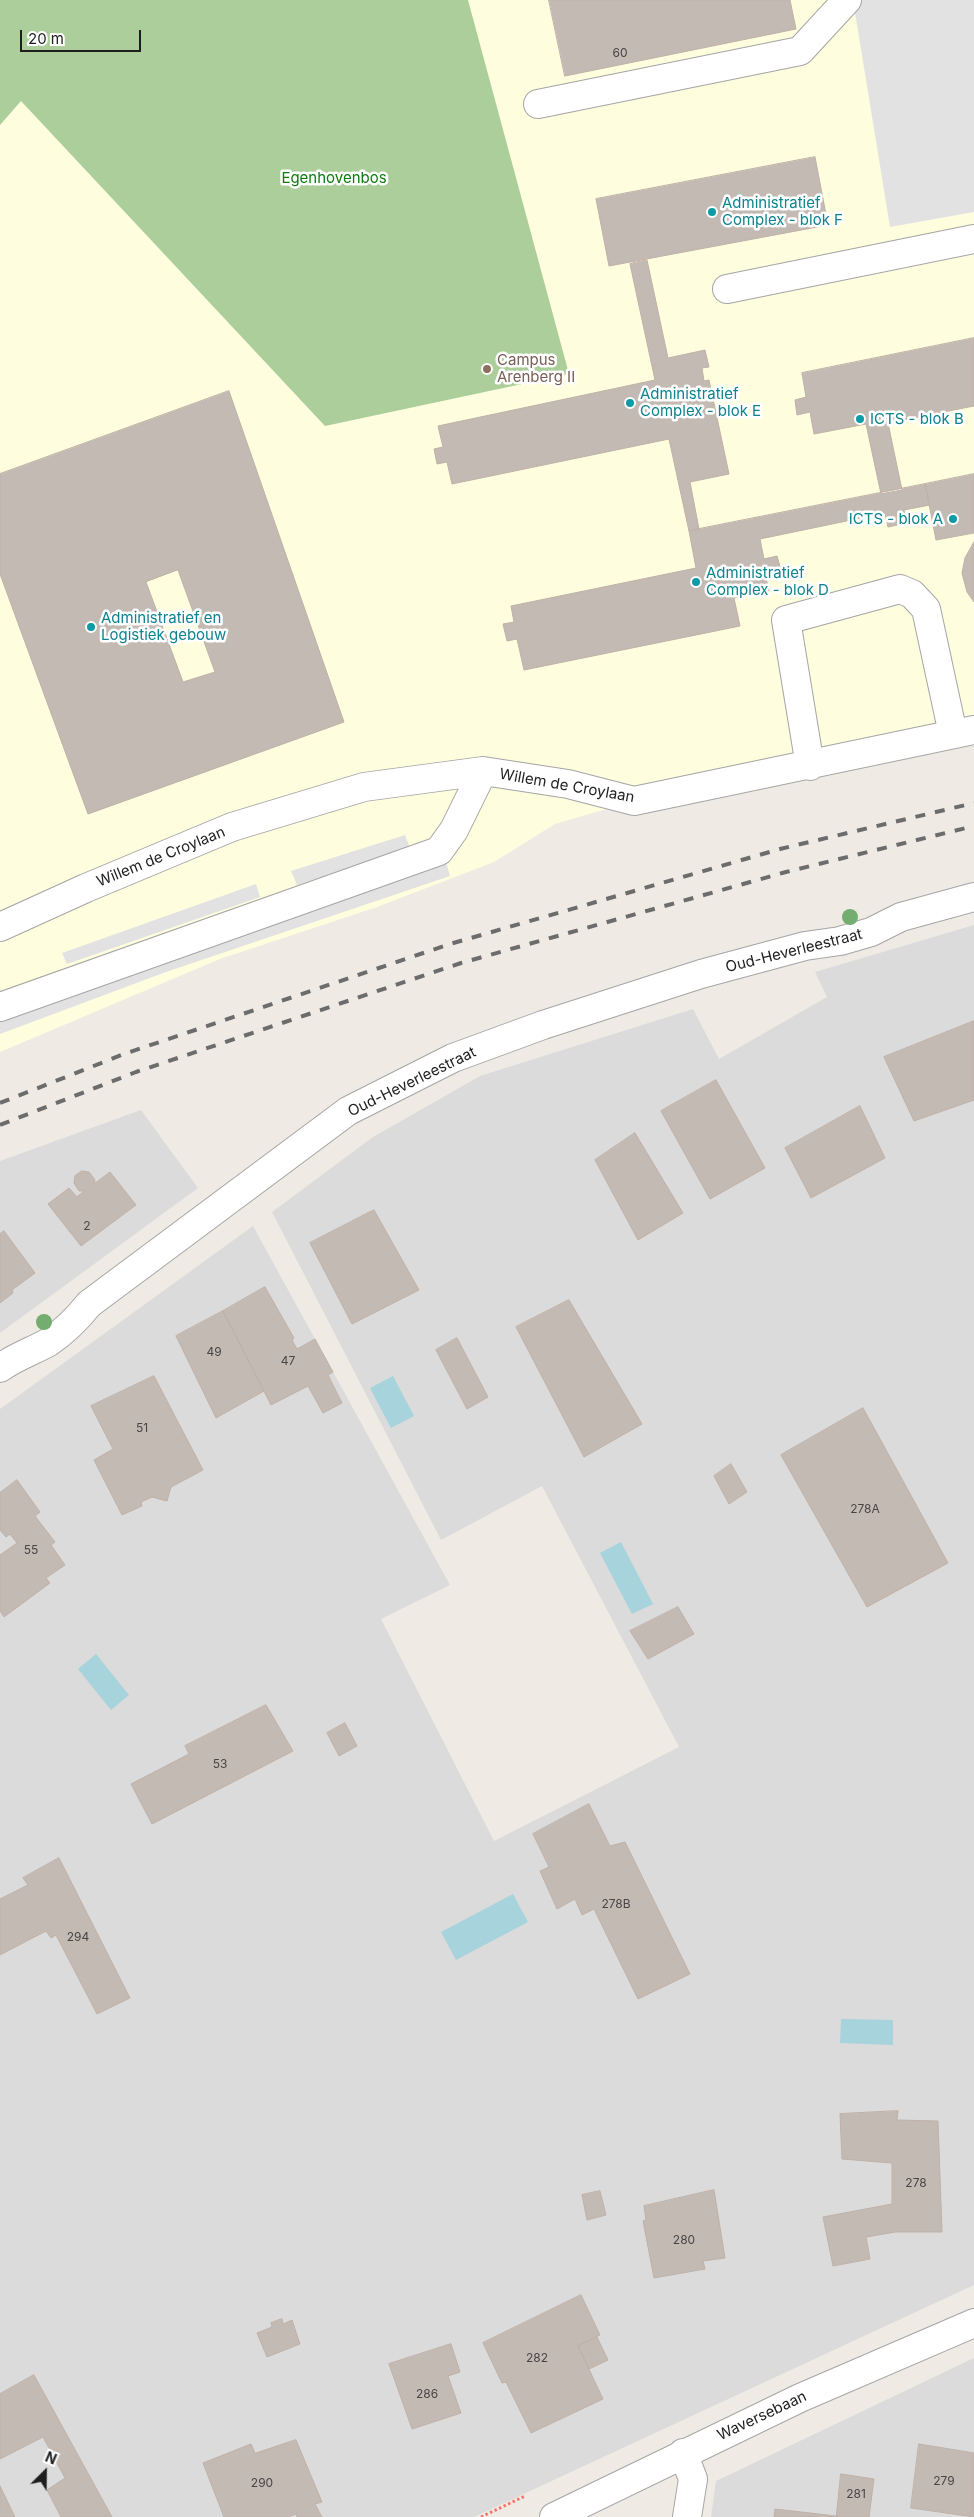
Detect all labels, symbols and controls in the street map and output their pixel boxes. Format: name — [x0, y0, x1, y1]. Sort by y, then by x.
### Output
scale bar — [22, 20, 144, 52]
text: 20 m — [28, 29, 64, 48]
house number: 60 — [612, 46, 628, 60]
park label: Egenhovenbos — [281, 169, 387, 187]
place label: Administratief Complex - blok F — [722, 194, 843, 229]
marker: Administratief Complex - blok F — [706, 206, 718, 218]
place label: Campus Arenberg II — [497, 351, 575, 386]
marker: Campus Arenberg II — [481, 363, 493, 375]
place label: Administratief Complex - blok E — [640, 385, 761, 420]
marker: Administratief Complex - blok E — [624, 397, 636, 409]
place label: ICTS - blok B — [870, 410, 964, 428]
marker: ICTS - blok B — [854, 413, 866, 425]
place label: ICTS - blok A — [849, 510, 943, 528]
marker: ICTS - blok A — [947, 513, 959, 525]
place label: Administratief Complex - blok D — [706, 564, 829, 599]
marker: Administratief Complex - blok D — [690, 576, 702, 588]
place label: Administratief en Logistiek gebouw — [101, 609, 226, 644]
marker: Administratief en Logistiek gebouw — [85, 621, 97, 633]
street label: Willem de Croylaan — [498, 765, 636, 807]
street label: Willem de Croylaan — [94, 823, 228, 891]
street label: Oud-Heverleestraat — [724, 925, 864, 977]
street label: Oud-Heverleestraat — [345, 1043, 479, 1121]
house number: 2 — [83, 1219, 91, 1233]
house number: 49 — [206, 1345, 222, 1359]
house number: 47 — [281, 1354, 295, 1368]
house number: 51 — [136, 1421, 148, 1435]
house number: 278A — [850, 1502, 880, 1516]
house number: 55 — [24, 1543, 38, 1557]
house number: 53 — [213, 1757, 227, 1771]
house number: 278B — [601, 1897, 631, 1911]
house number: 294 — [67, 1930, 89, 1944]
house number: 278 — [905, 2176, 927, 2190]
house number: 280 — [673, 2233, 695, 2247]
house number: 282 — [526, 2351, 548, 2365]
house number: 286 — [416, 2387, 438, 2401]
street label: Waversebaan — [714, 2387, 810, 2445]
north arrow — [20, 2447, 70, 2497]
text: N — [43, 2448, 59, 2468]
house number: 279 — [933, 2474, 955, 2488]
house number: 290 — [251, 2476, 273, 2490]
house number: 281 — [846, 2487, 866, 2501]

